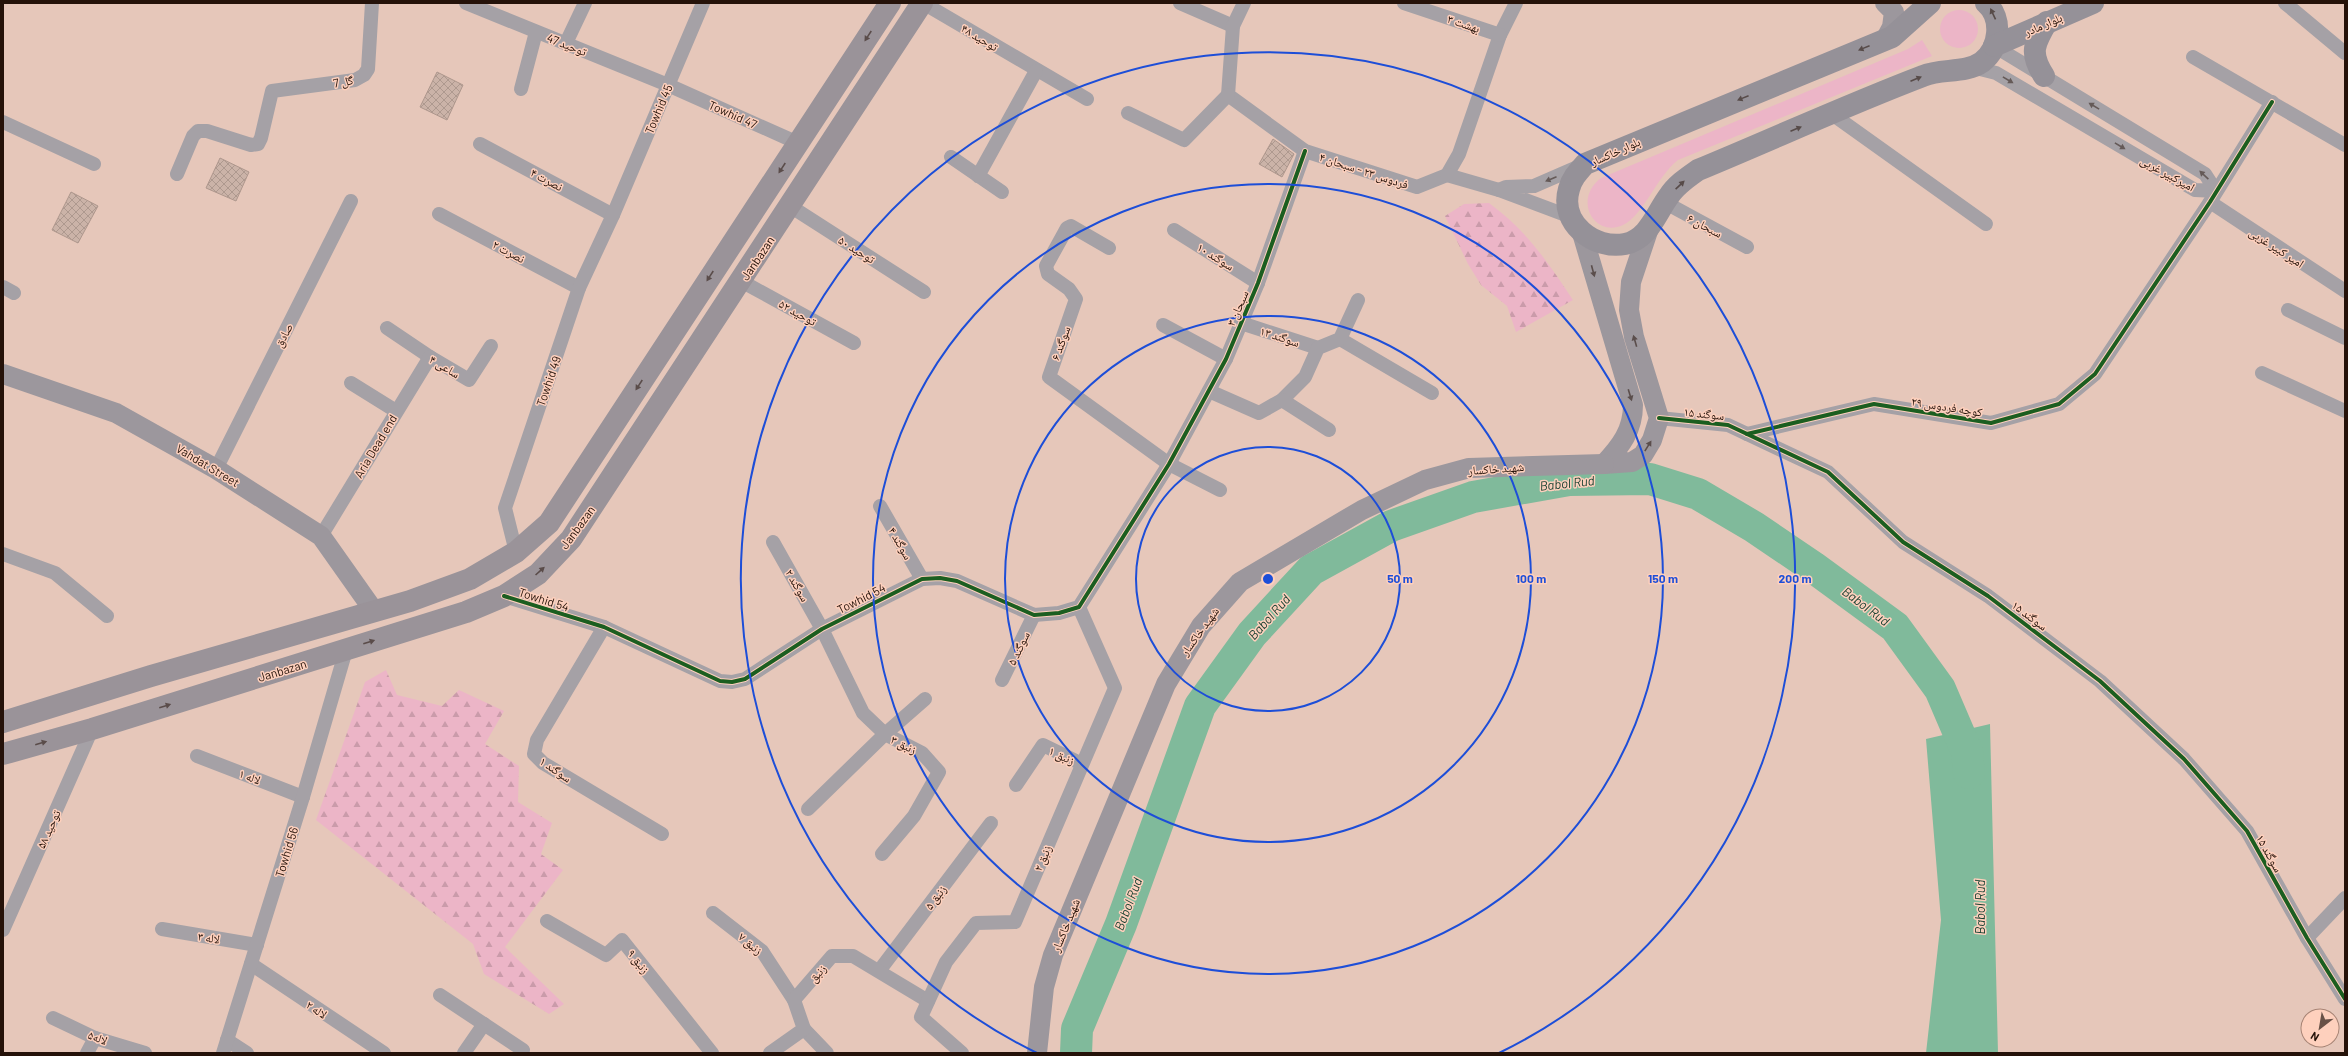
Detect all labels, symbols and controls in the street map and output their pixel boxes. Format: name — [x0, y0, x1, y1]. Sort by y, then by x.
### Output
one-way arrow — [1990, 8, 1996, 20]
street label: بلوار مادر — [2021, 10, 2065, 40]
street label: بهشت ۳ — [1445, 11, 1482, 36]
street label: توحید ۴۸ — [958, 21, 1001, 55]
street label: توحید 47 — [545, 30, 589, 59]
one-way arrow — [865, 30, 872, 41]
one-way arrow — [1857, 46, 1869, 52]
street label: گل 7 — [332, 72, 354, 91]
one-way arrow — [1911, 75, 1923, 81]
one-way arrow — [2002, 76, 2014, 83]
street label: Towhid 45 — [641, 82, 675, 136]
one-way arrow — [1737, 95, 1749, 101]
street label: Towhid 47 — [707, 97, 760, 131]
one-way arrow — [2088, 103, 2100, 110]
one-way arrow — [1791, 126, 1802, 132]
street label: بلوار خاکسار — [1587, 134, 1643, 170]
one-way arrow — [2114, 142, 2126, 149]
street label: فردوس ۲۳ - سبحان ۴ — [1317, 149, 1410, 192]
street label: امیرکبیر غربی — [2138, 152, 2198, 195]
one-way arrow — [778, 163, 786, 173]
street label: نصرت ۴ — [528, 165, 566, 193]
one-way arrow — [2199, 170, 2209, 179]
one-way arrow — [1545, 176, 1556, 182]
one-way arrow — [1674, 180, 1685, 189]
street label: سبحان ۶ — [1685, 210, 1725, 241]
street label: امیر کبیر غربی — [2246, 224, 2307, 271]
street label: توحید ۵۰ — [835, 232, 878, 267]
street label: Janbazan — [737, 233, 777, 283]
street label: نصرت ۲ — [490, 237, 528, 265]
street label: سوگند ۱۰ — [1195, 239, 1237, 273]
one-way arrow — [1590, 265, 1596, 277]
one-way arrow — [707, 271, 714, 282]
street label: سبحان ۳ — [1223, 288, 1252, 328]
street label: توحید ۵۲ — [776, 296, 820, 329]
street label: صادق — [271, 321, 296, 350]
street label: سوگند ۱۳ — [1258, 323, 1302, 349]
street label: سوگند ۶ — [1047, 324, 1073, 362]
one-way arrow — [1632, 335, 1638, 347]
street label: ساعی ۴ — [427, 351, 463, 381]
street label: Towhid 49 — [533, 354, 563, 408]
one-way arrow — [635, 380, 643, 390]
one-way arrow — [1627, 390, 1633, 402]
street label: کوچه فردوس ۲۹ — [1910, 393, 1984, 420]
street label: سوگند ۱۵ — [1683, 404, 1725, 422]
street label: Aria Dead end — [351, 412, 399, 480]
street label: Vahdat Street — [174, 441, 242, 489]
one-way arrow — [1644, 441, 1652, 451]
street label: شهید خاکسار — [1467, 459, 1525, 478]
water label: Babol Rud — [1539, 472, 1595, 494]
street label: Janbazan — [557, 503, 597, 551]
street label: سوگند ۴ — [886, 524, 916, 562]
street label: سوگند ۲ — [783, 566, 813, 604]
one-way arrow — [535, 567, 545, 576]
text: 50 m — [1387, 571, 1413, 585]
text: 100 m — [1516, 571, 1546, 585]
text: 150 m — [1648, 571, 1678, 585]
text: 200 m — [1779, 571, 1811, 585]
centre of rings — [1261, 572, 1275, 586]
street label: Towhid 54 — [835, 580, 887, 616]
water label: Babol Rud — [1839, 583, 1893, 629]
street label: Towhid 54 — [517, 584, 571, 614]
water label: Babol Rud — [1245, 591, 1293, 643]
street label: سوگند ۱۵ — [2009, 597, 2051, 633]
street label: شهید خاکسار — [1176, 604, 1222, 659]
street label: سوگند ۵ — [1004, 629, 1032, 667]
one-way arrow — [364, 639, 376, 645]
street label: Janbazan — [256, 656, 308, 684]
one-way arrow — [159, 703, 171, 709]
street label: زنبق ۳ — [888, 732, 919, 758]
one-way arrow — [35, 740, 47, 746]
street label: زنبق ۱ — [1046, 743, 1077, 768]
street label: سوگند ۱ — [537, 753, 575, 785]
street label: لاله ۱ — [237, 766, 263, 786]
street label: توحید ۵۸ — [33, 807, 64, 851]
street label: Towhid 56 — [272, 825, 300, 879]
street label: سوگند ۱۵ — [2254, 832, 2286, 874]
street label: زنبق ۲ — [1030, 843, 1055, 874]
water label: Babol Rud — [1111, 875, 1145, 933]
water label: Babol Rud — [1972, 879, 1988, 935]
street label: زنبق ۵ — [921, 882, 950, 913]
street label: شهید خاکسار — [1048, 896, 1083, 955]
street label: لاله ۳ — [197, 928, 221, 946]
street label: زنبق ۷ — [735, 929, 766, 958]
street label: زنبق ۹ — [624, 946, 653, 977]
street label: زنبق — [805, 961, 830, 986]
street label: لاله ۲ — [304, 997, 330, 1021]
north arrow — [2300, 1008, 2340, 1048]
street label: لاله۵ — [86, 1027, 110, 1047]
text: N — [2308, 1030, 2321, 1044]

